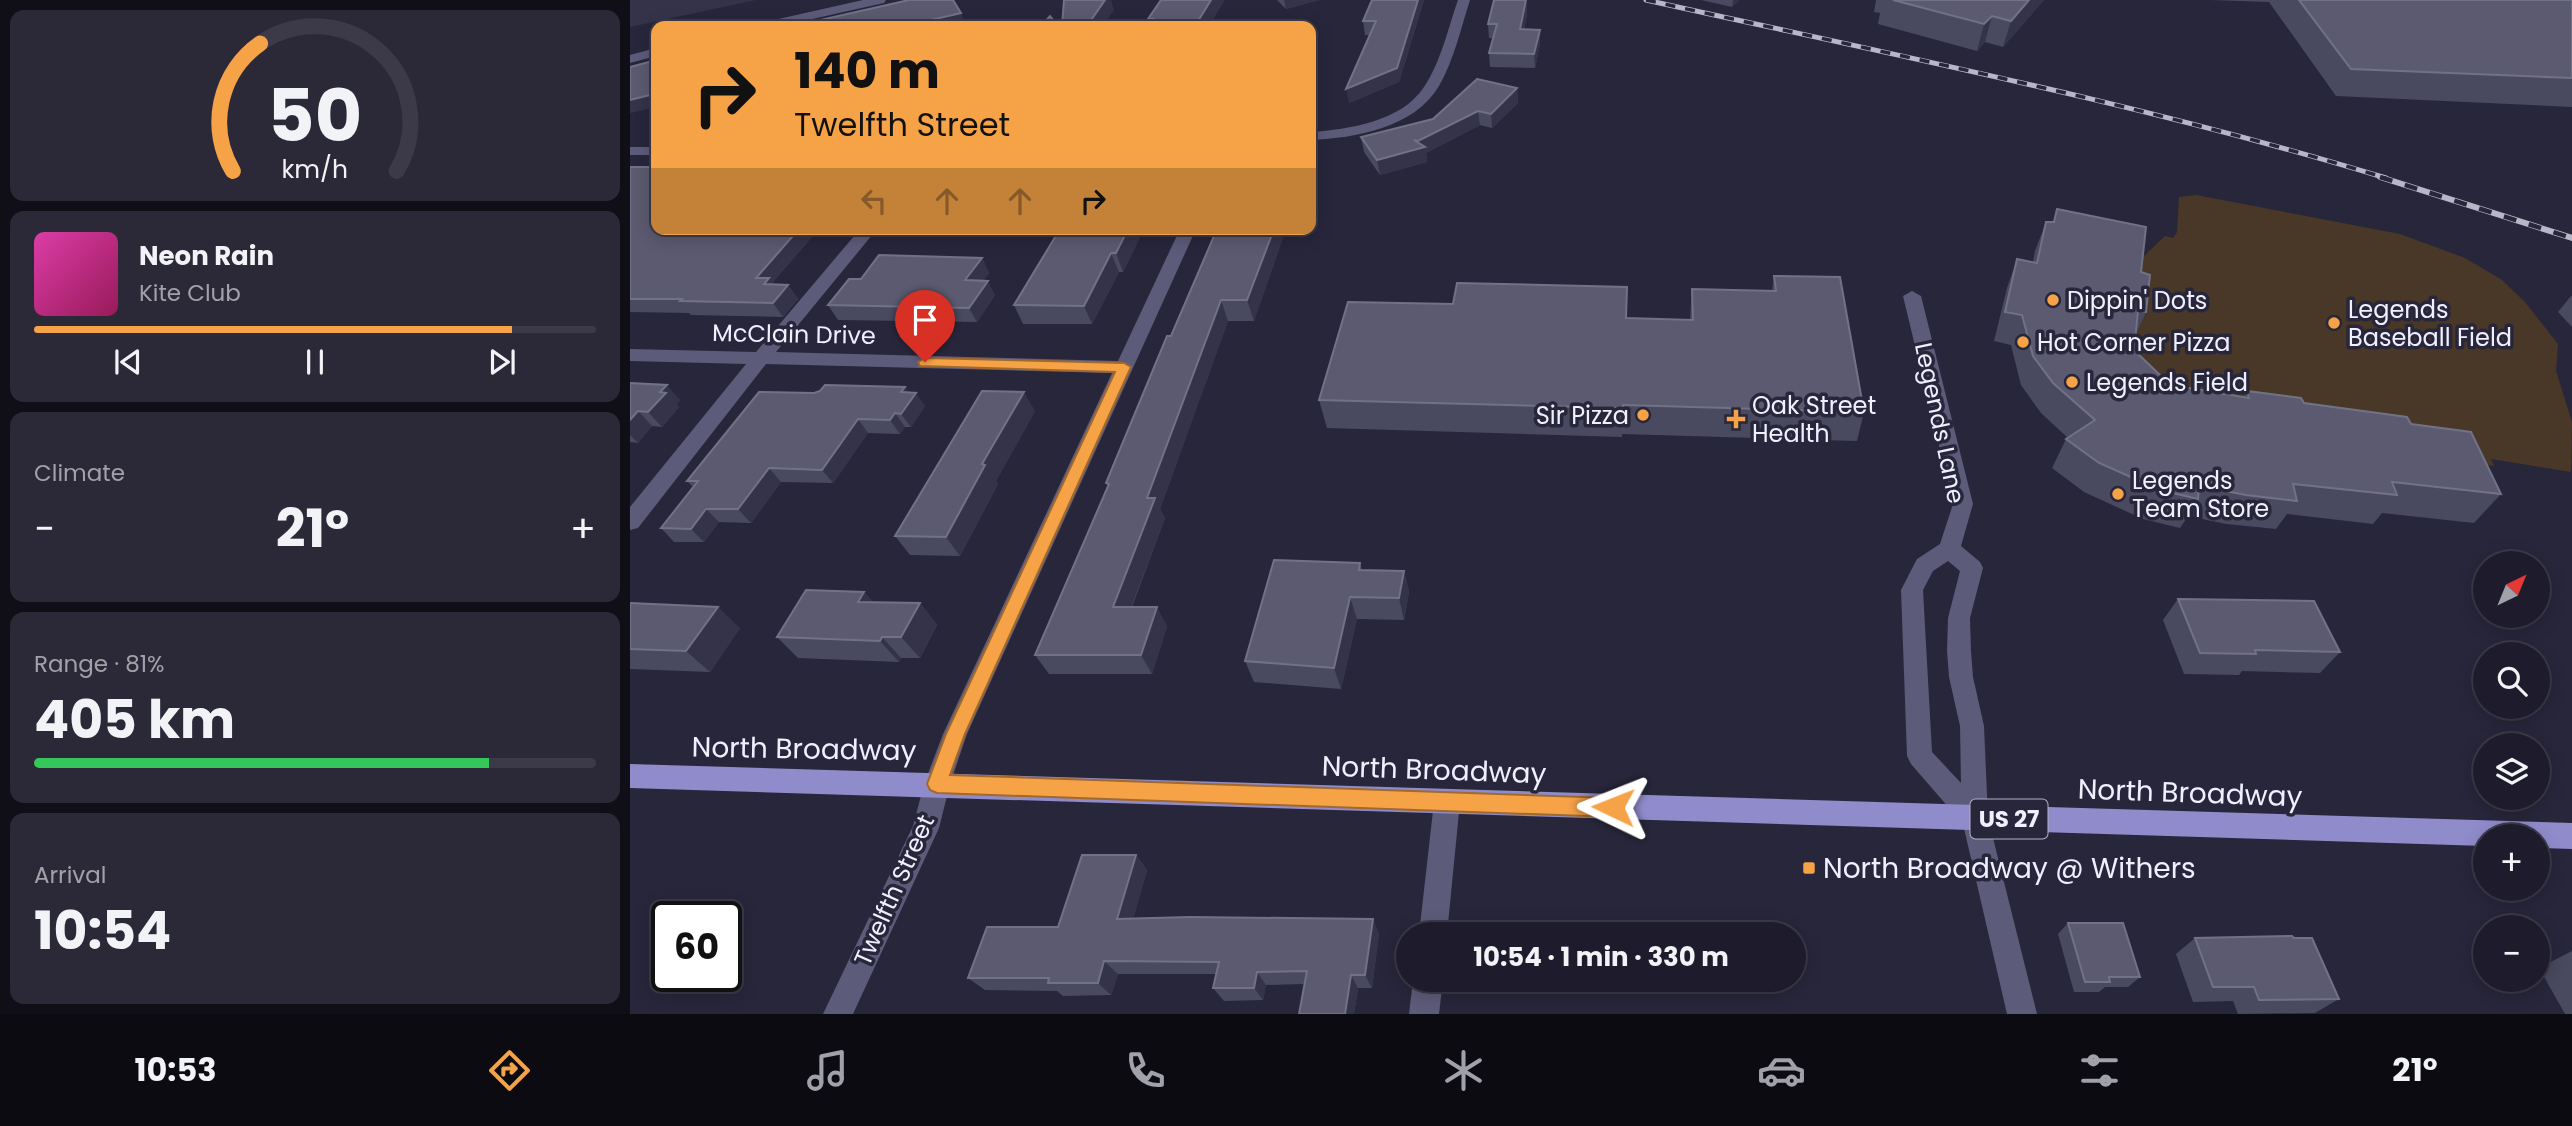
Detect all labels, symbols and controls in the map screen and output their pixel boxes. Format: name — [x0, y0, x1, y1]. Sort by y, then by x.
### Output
text: 140 m — [794, 37, 940, 105]
icon: right — [679, 49, 770, 140]
text: 50 — [268, 66, 362, 167]
text: Twelfth Street — [794, 102, 1010, 147]
text: km/h — [282, 152, 348, 187]
icon: left — [855, 182, 893, 220]
icon: ahead — [928, 182, 966, 220]
icon: ahead — [1001, 182, 1039, 220]
icon: right — [1074, 182, 1112, 220]
text: Neon Rain — [139, 238, 274, 274]
text: Kite Club — [139, 277, 241, 309]
place label: Dippin' Dots — [2067, 284, 2207, 317]
pin — [895, 290, 955, 362]
marker: Dippin' Dots — [2045, 292, 2061, 308]
place label: Legends Baseball Field — [2348, 293, 2512, 354]
icon: arrive — [906, 301, 944, 339]
marker: Legends Baseball Field — [2326, 315, 2342, 331]
street label: McClain Drive — [712, 316, 876, 352]
place label: Hot Corner Pizza — [2037, 326, 2230, 359]
marker: Hot Corner Pizza — [2015, 334, 2031, 350]
street label: Legends Lane — [1907, 339, 1973, 507]
icon: previous — [109, 343, 147, 381]
icon: pause — [296, 343, 334, 381]
icon: next — [483, 343, 521, 381]
place label: Legends Field — [2086, 366, 2248, 399]
marker: Legends Field — [2064, 374, 2080, 390]
place label: Oak Street Health — [1752, 389, 1876, 450]
place label: Sir Pizza — [1536, 399, 1629, 432]
marker: Sir Pizza — [1635, 407, 1651, 423]
marker: Oak Street Health — [1726, 409, 1746, 429]
text: Climate — [34, 457, 125, 489]
place label: Legends Team Store — [2132, 464, 2269, 525]
marker: Legends Team Store — [2110, 486, 2126, 502]
text: 21° — [276, 492, 349, 565]
text: − — [34, 502, 55, 555]
text: + — [570, 502, 596, 555]
north arrow — [2473, 551, 2550, 628]
map controls — [2473, 551, 2550, 992]
button: search — [2473, 642, 2550, 719]
text: Range · 81% — [34, 648, 165, 680]
text: 405 km — [34, 683, 235, 756]
street label: North Broadway — [691, 728, 917, 770]
button: layers — [2473, 733, 2550, 810]
street label: North Broadway — [1321, 747, 1547, 793]
position arrow — [1576, 770, 1650, 844]
street label: North Broadway — [2077, 770, 2303, 816]
road number: US 27 — [1970, 800, 2048, 838]
street label: Twelfth Street — [846, 809, 942, 971]
button: + — [2473, 824, 2550, 901]
place label: North Broadway @ Withers — [1823, 849, 2196, 888]
text: Arrival — [34, 859, 106, 891]
marker: North Broadway @ Withers — [1801, 860, 1817, 876]
text: 10:54 — [34, 894, 171, 967]
speed limit sign: 60 — [651, 901, 742, 992]
button: − — [2473, 915, 2550, 992]
text: 10:54 · 1 min · 330 m — [1473, 939, 1729, 975]
icon: directions — [485, 1046, 534, 1095]
icon: music — [803, 1046, 852, 1095]
icon: phone — [1121, 1046, 1170, 1095]
icon: climate — [1439, 1046, 1488, 1095]
icon: car — [1757, 1046, 1806, 1095]
icon: filters — [2075, 1046, 2124, 1095]
text: 10:53 — [134, 1047, 217, 1092]
text: 21° — [2392, 1047, 2437, 1092]

